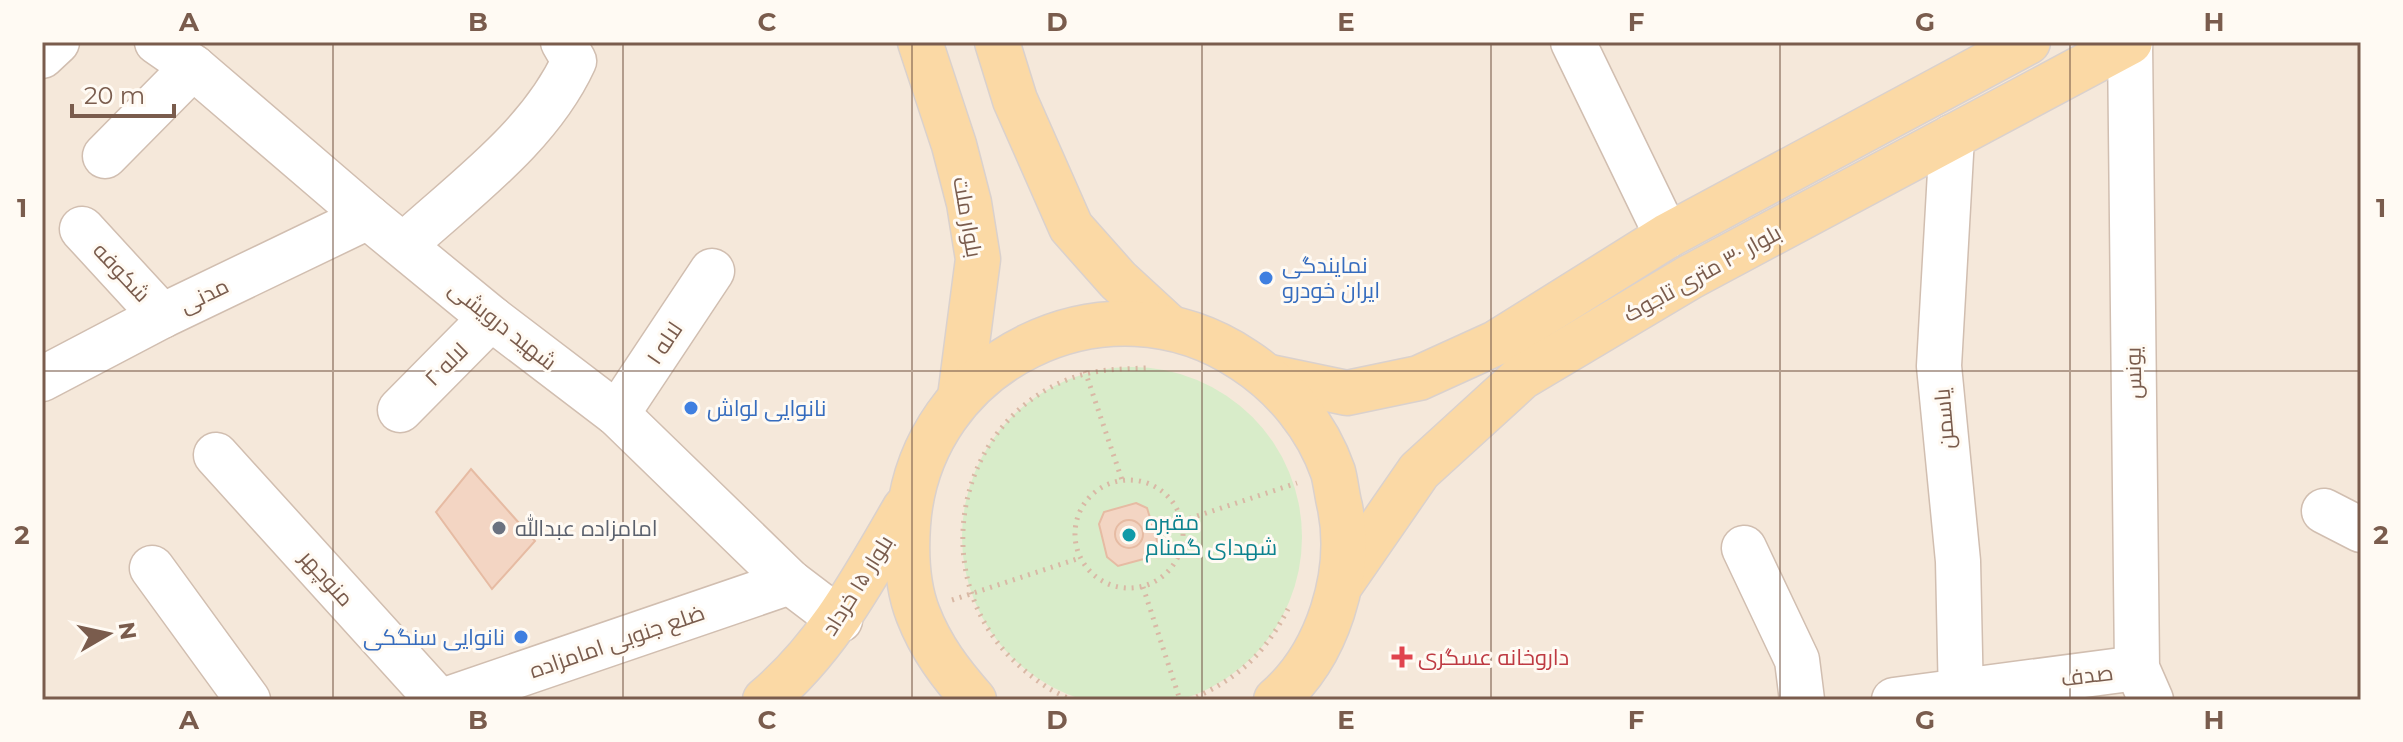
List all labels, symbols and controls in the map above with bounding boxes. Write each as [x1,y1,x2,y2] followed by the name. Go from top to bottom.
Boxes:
[178,6,200,38] text: A
[468,6,488,38] text: B
[758,6,777,38] text: C
[1046,6,1068,38] text: D
[1337,6,1355,38] text: E
[1628,6,1644,38] text: F
[1915,6,1935,38] text: G
[2203,6,2225,38] text: H
[72,68,174,118] scale bar
[84,81,145,110] text: 20 m
[947,175,988,260] street label: بلوار ملت
[17,192,27,224] text: 1
[2376,192,2386,224] text: 1
[1619,219,1786,328] street label: بلوار ۳۰ متری تاجوک
[87,237,156,308] street label: شکوفه
[1282,252,1380,304] place label: نمایندگی ایران خودرو
[1257,269,1275,287] marker: نمایندگی ایران خودرو
[175,272,233,319] street label: مدنی
[443,275,562,376] street label: شهید درویشی
[640,317,688,370] street label: لاله ۱
[419,337,474,392] street label: لاله ۲
[2120,347,2147,399] street label: یونس
[1928,387,1961,450] street label: یاسمن
[707,395,826,422] place label: نانوایی لواش
[682,399,700,417] marker: نانوایی لواش
[1145,509,1277,563] place label: مقبره شهدای گمنام
[515,514,658,542] place label: امامزاده عبدالله
[14,519,30,551] text: 2
[490,519,508,537] marker: امامزاده عبدالله
[2373,519,2389,551] text: 2
[1120,526,1138,544] marker: مقبره شهدای گمنام
[816,530,899,640] street label: بلوار ۱۵ خرداد
[292,543,359,613] street label: منوچهر
[68,594,148,674] north arrow
[526,599,709,685] street label: ضلع جنوبی امامزاده
[113,620,142,642] text: N
[363,624,505,651] place label: نانوایی سنگکی
[512,628,530,646] marker: نانوایی سنگکی
[1418,644,1569,671] place label: داروخانه عسگری
[1393,648,1411,666] marker: داروخانه عسگری
[2059,659,2115,692] street label: صدف
[178,704,200,736] text: A
[468,704,488,736] text: B
[758,704,777,736] text: C
[1046,704,1068,736] text: D
[1337,704,1355,736] text: E
[1628,704,1644,736] text: F
[1915,704,1935,736] text: G
[2203,704,2225,736] text: H

